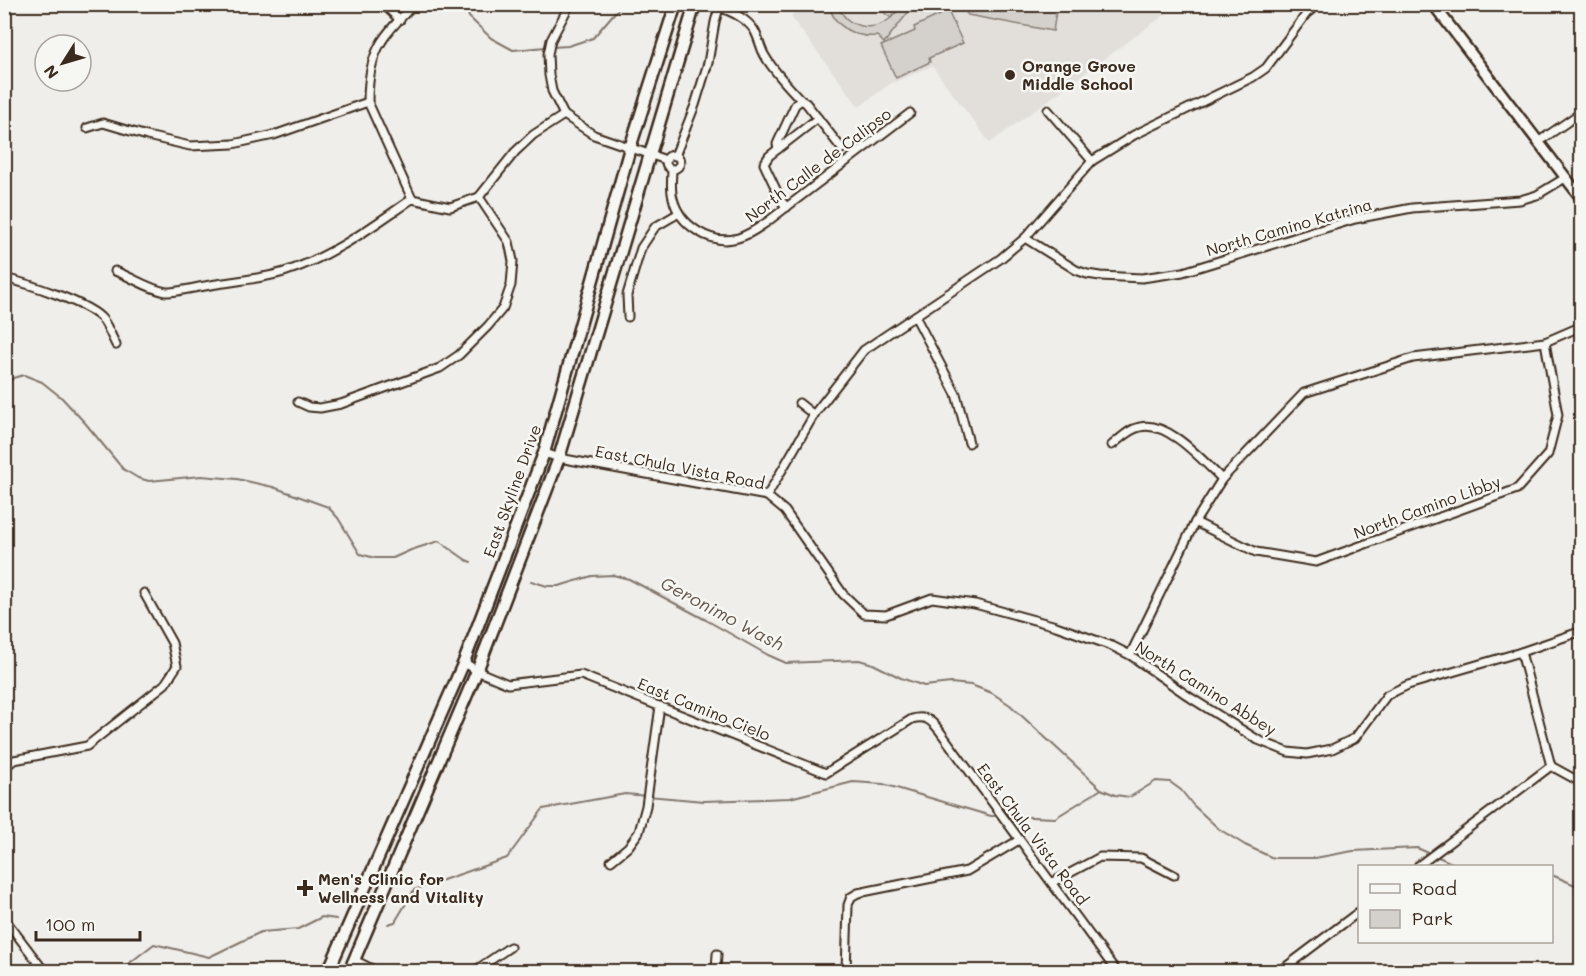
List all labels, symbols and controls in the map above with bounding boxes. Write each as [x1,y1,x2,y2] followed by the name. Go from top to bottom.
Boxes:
[33,33,93,93] north arrow
[1022,55,1136,94] place label: Orange Grove Middle School
[39,61,63,84] text: N
[1003,68,1017,82] marker: Orange Grove Middle School
[740,103,895,226] street label: North Calle de Calipso
[1204,193,1374,260] street label: North Camino Katrina
[478,421,545,560] street label: East Skyline Drive
[594,440,767,493] street label: East Chula Vista Road
[1350,470,1503,543] street label: North Camino Libby
[657,571,788,656] water label: Geronimo Wash
[1132,636,1281,740] street label: North Camino Abbey
[635,672,774,745] street label: East Camino Cielo
[973,759,1094,909] street label: East Chula Vista Road
[1358,865,1553,943] legend
[318,868,484,907] place label: Men's Clinic for Wellness and Vitality
[1412,876,1457,900] text: Road
[296,879,314,897] marker: Men's Clinic for Wellness and Vitality
[36,904,140,942] scale bar
[1412,906,1453,930] text: Park
[45,912,95,936] text: 100 m

